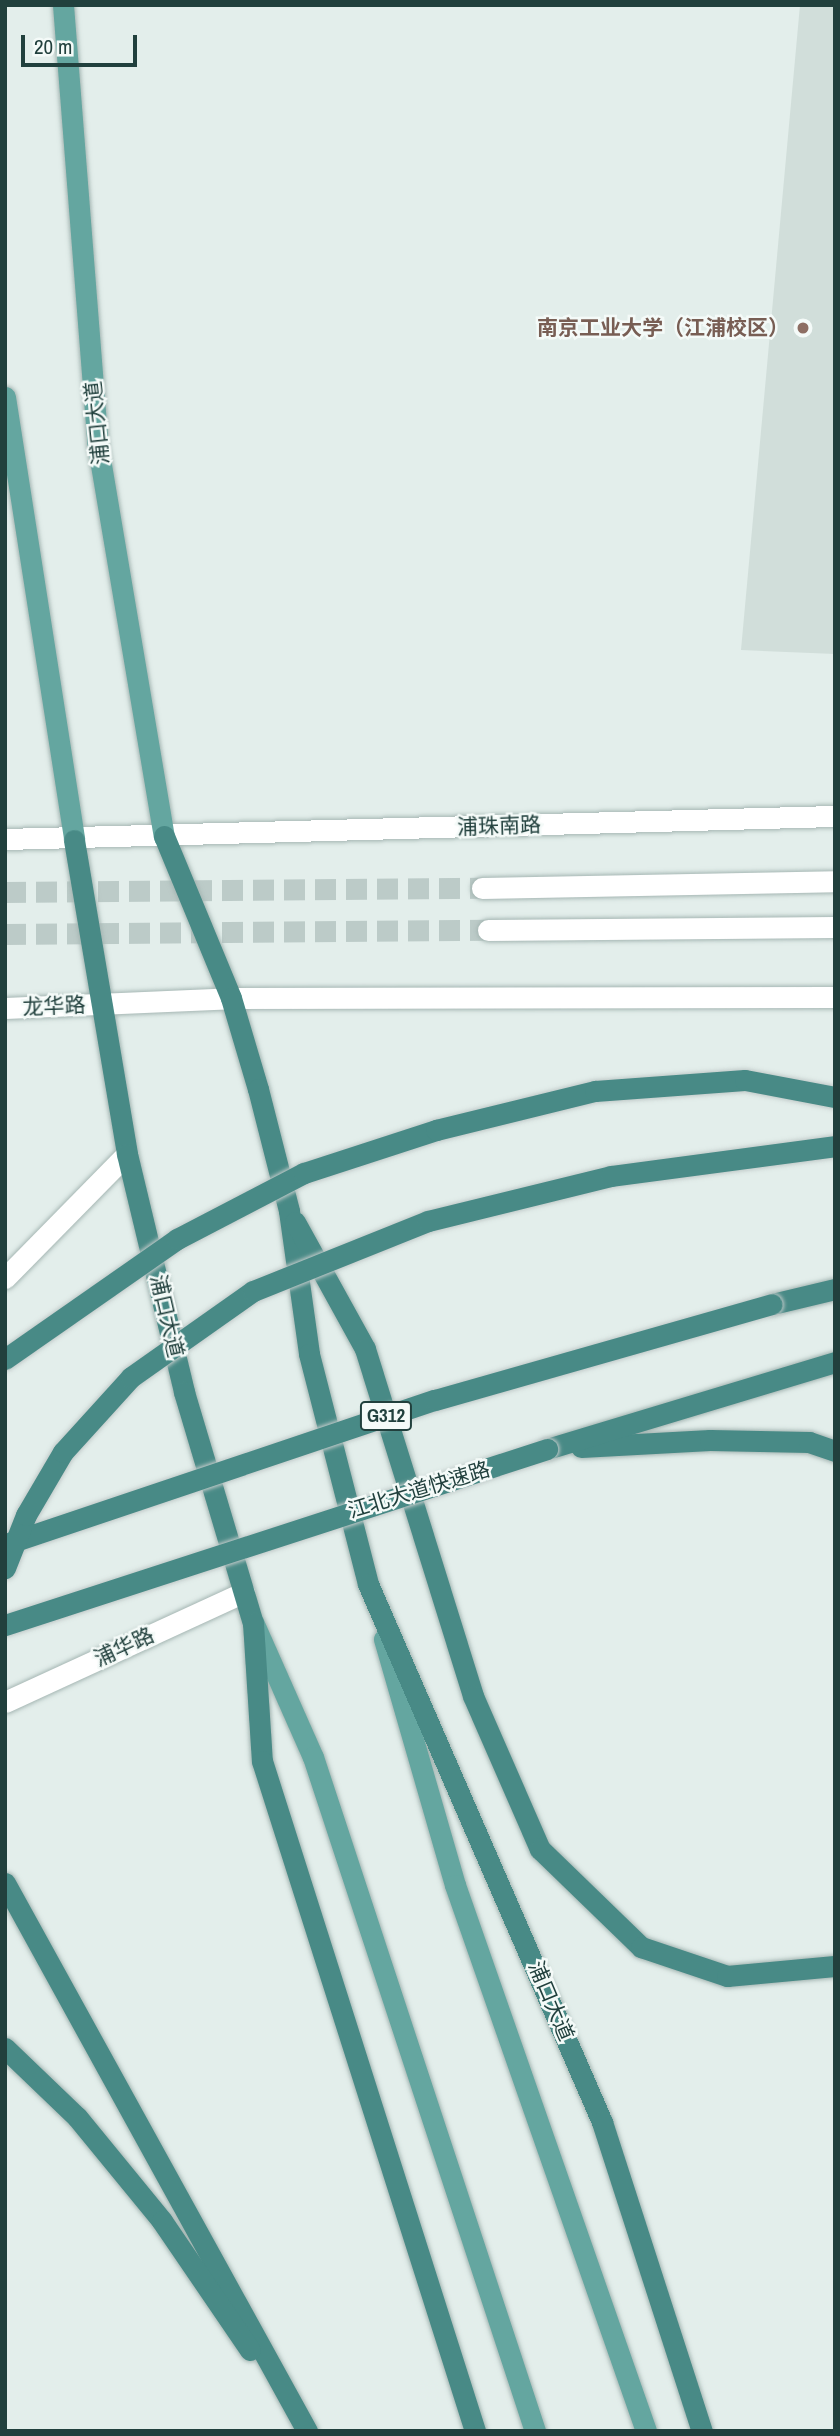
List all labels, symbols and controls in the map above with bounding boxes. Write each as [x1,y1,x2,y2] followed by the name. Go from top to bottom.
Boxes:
[24,21,140,65] scale bar
[34,32,72,61] text: 20 m
[537,315,789,341] place label: 南京工业大学（江浦校区）
[795,320,811,336] marker: 南京工业大学（江浦校区）
[80,380,114,466] street label: 浦口大道
[457,812,541,840] street label: 浦珠南路
[22,992,86,1020] street label: 龙华路
[145,1272,189,1360] street label: 浦口大道
[360,1400,412,1432] road number: G312
[345,1456,493,1524] street label: 江北大道快速路
[90,1622,158,1672] street label: 浦华路
[523,1957,579,2045] street label: 浦口大道

